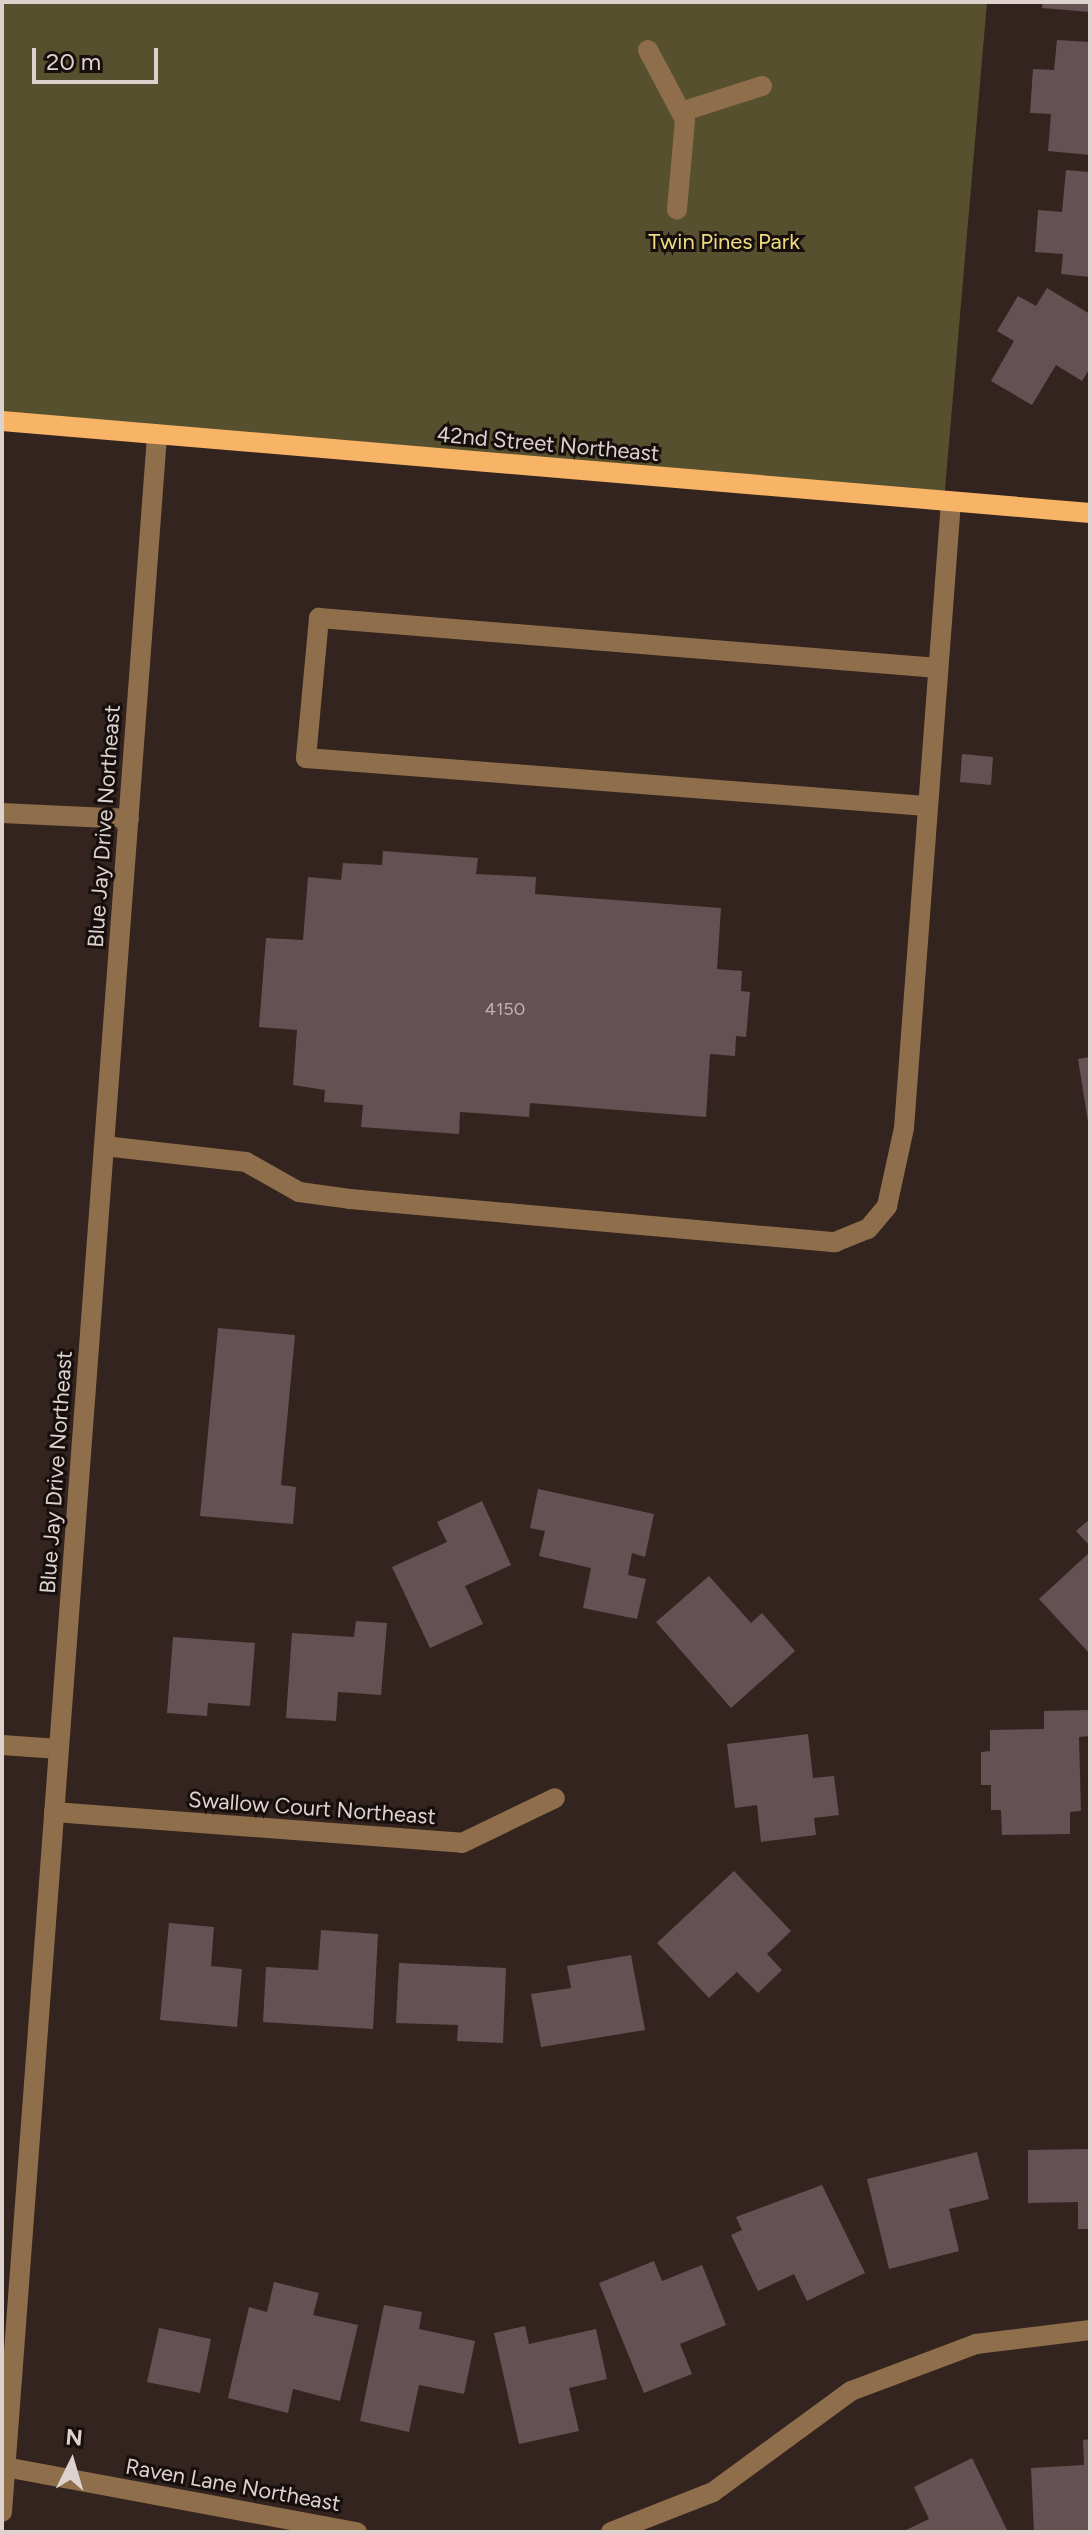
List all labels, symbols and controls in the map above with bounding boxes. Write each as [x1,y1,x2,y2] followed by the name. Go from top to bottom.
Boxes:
[36,32,162,82] scale bar
[46,47,101,76] text: 20 m
[648,229,800,255] park label: Twin Pines Park
[436,421,660,467] street label: 42nd Street Northeast
[82,704,126,948] street label: Blue Jay Drive Northeast
[485,998,525,1020] house number: 4150
[34,1350,78,1594] street label: Blue Jay Drive Northeast
[187,1786,437,1830] street label: Swallow Court Northeast
[32,2422,112,2502] north arrow
[64,2423,84,2452] text: N
[123,2453,343,2517] street label: Raven Lane Northeast

